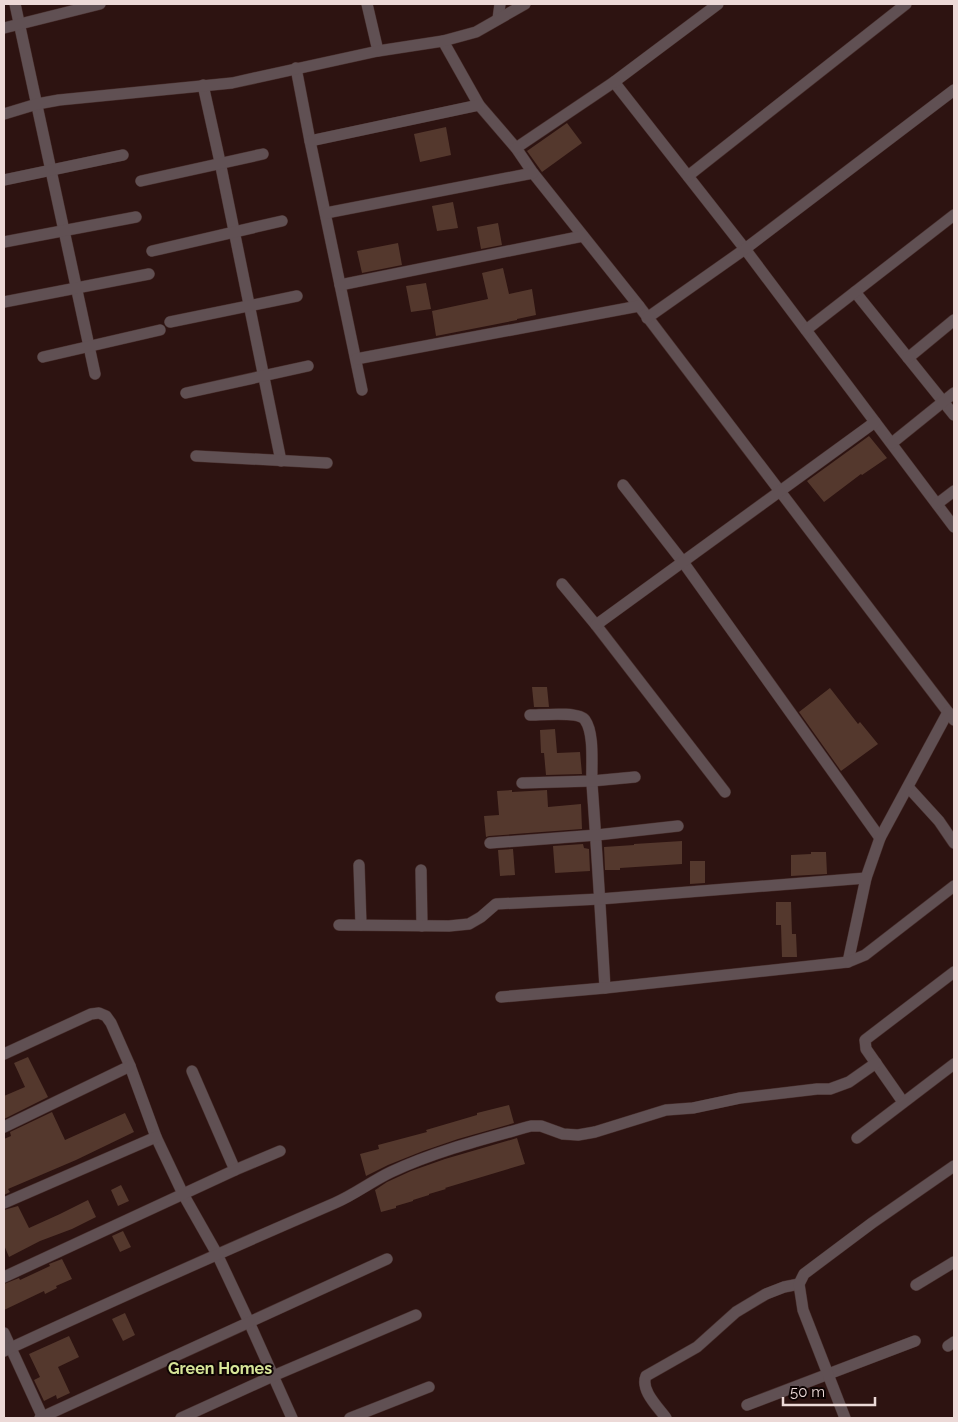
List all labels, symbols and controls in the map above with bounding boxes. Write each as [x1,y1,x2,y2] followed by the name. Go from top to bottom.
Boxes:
[168,1359,272,1378] district label: Green Homes
[783,1374,876,1406] scale bar
[790,1383,825,1401] text: 50 m

